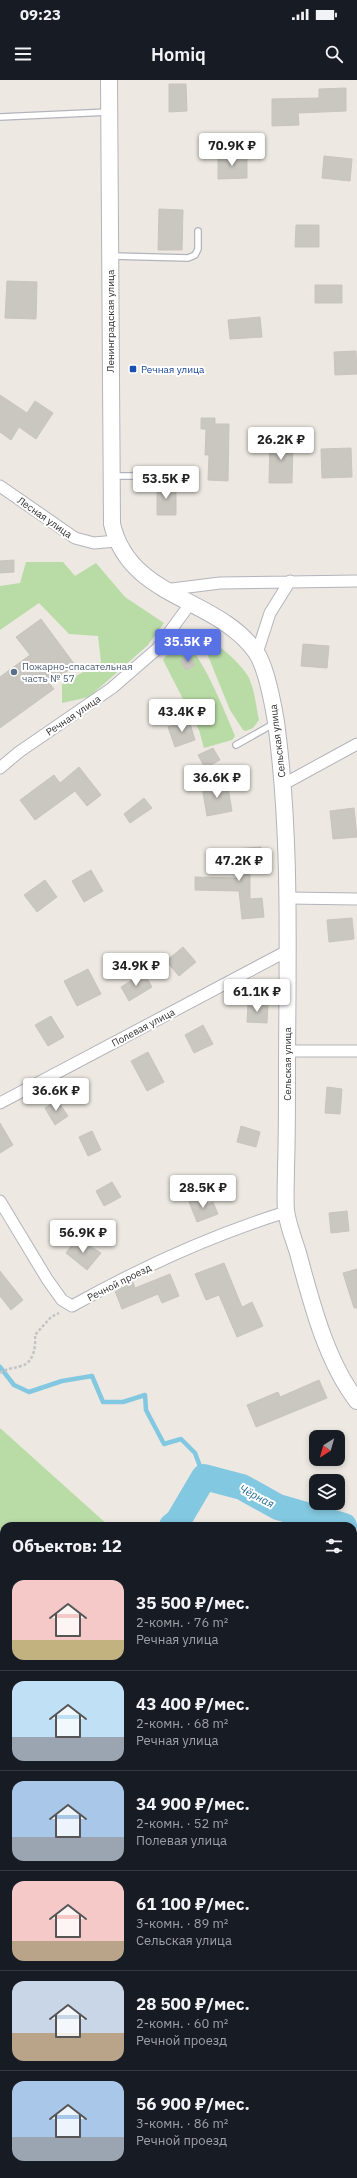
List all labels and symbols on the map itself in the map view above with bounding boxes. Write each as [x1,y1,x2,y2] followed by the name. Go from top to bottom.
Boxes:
[195,133,269,167] pin: 70.9K ₽
[104,269,117,372] street label: Ленинградская улица
[141,363,205,376] place label: Речная улица
[128,364,138,374] marker: Речная улица
[244,427,318,461] pin: 26.2K ₽
[129,466,203,500] pin: 53.5K ₽
[15,494,75,541] street label: Лесная улица
[151,629,225,663] pin: 35.5K ₽
[22,660,133,685] place label: Пожарно-спасательная часть № 57
[9,667,19,677] marker: Пожарно-спасательная часть № 57
[43,692,104,739] street label: Речная улица
[145,699,219,733] pin: 43.4K ₽
[266,703,288,778] street label: Сельская улица
[180,765,254,799] pin: 36.6K ₽
[202,848,276,882] pin: 47.2K ₽
[99,953,173,987] pin: 34.9K ₽
[220,979,294,1013] pin: 61.1K ₽
[109,1005,178,1050] street label: Полевая улица
[281,1026,294,1101] street label: Сельская улица
[19,1078,93,1112] pin: 36.6K ₽
[166,1175,240,1209] pin: 28.5K ₽
[46,1220,120,1254] pin: 56.9K ₽
[85,1261,153,1304] street label: Речной проезд
[309,1430,345,1466] north arrow
[237,1481,277,1511] water label: Чёрная

